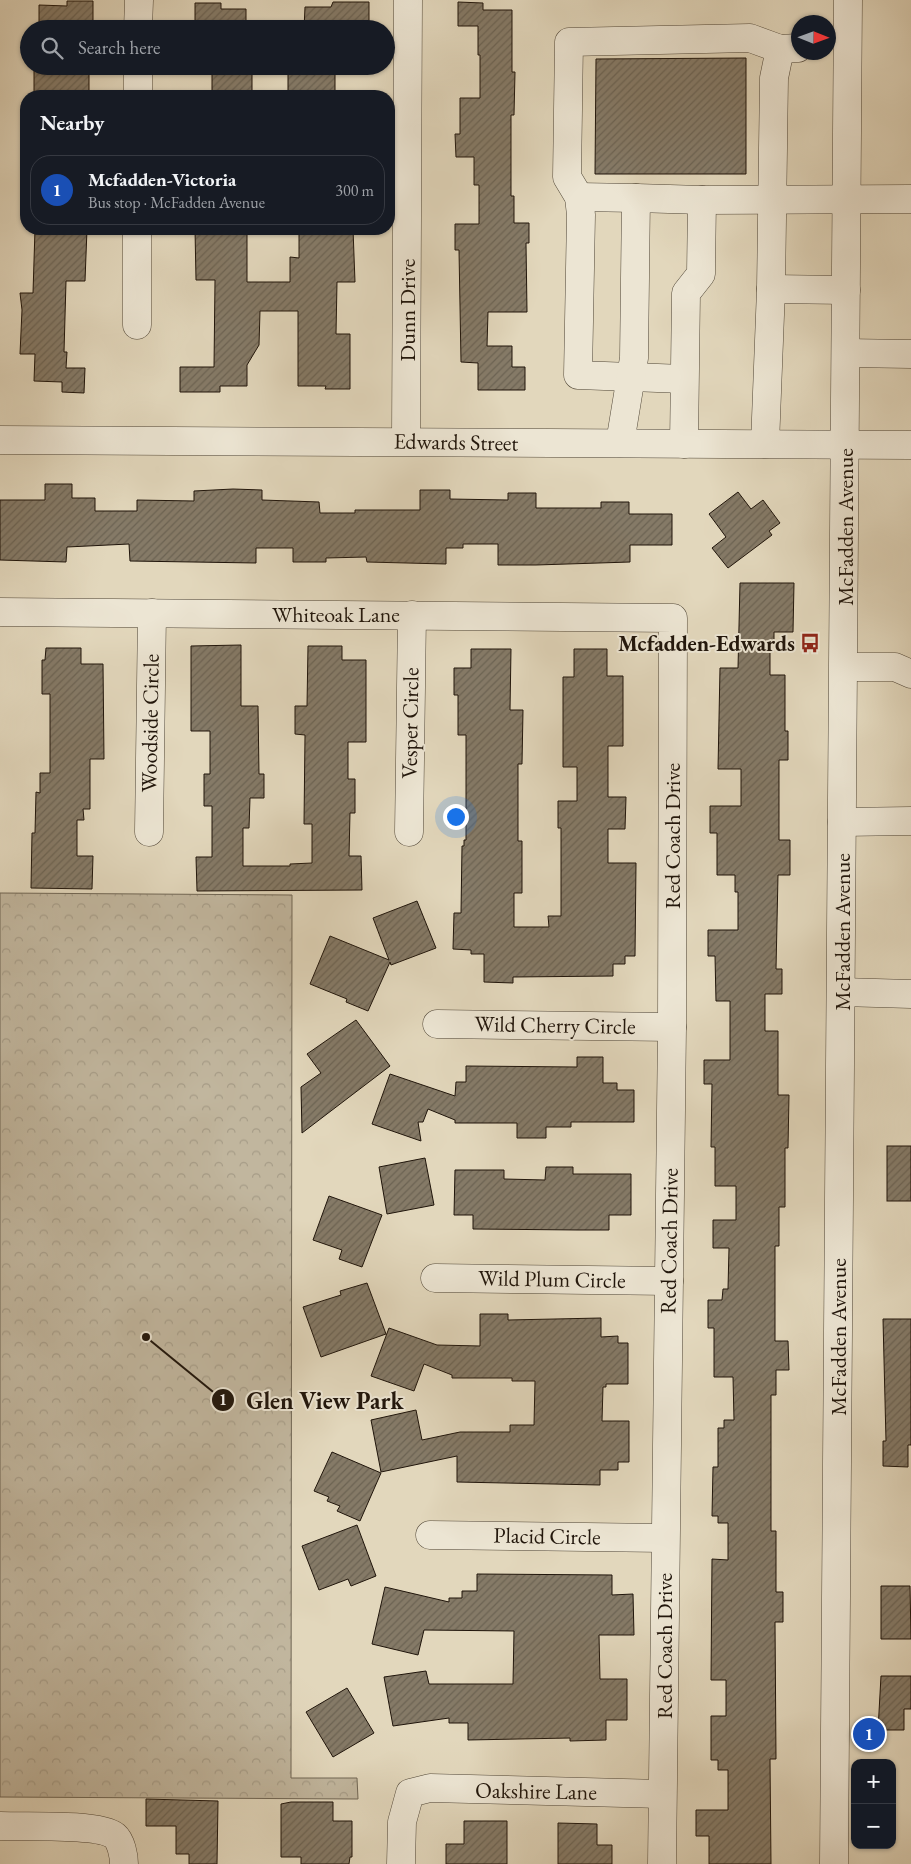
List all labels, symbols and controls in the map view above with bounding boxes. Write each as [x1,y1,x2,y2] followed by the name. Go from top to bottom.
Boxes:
[791,15,836,60] north arrow
[20,20,395,75] search box
[38,34,66,62] icon: search
[78,35,160,60] text: Search here
[40,109,104,136] text: Nearby
[88,167,236,192] text: Mcfadden-Victoria
[53,180,61,201] text: 1
[335,180,374,201] text: 300 m
[88,192,265,213] text: Bus stop · McFadden Avenue
[393,258,422,361] street label: Dunn Drive
[393,426,519,458] street label: Edwards Street
[831,448,860,606] street label: McFadden Avenue
[272,600,400,629] street label: Whiteoak Lane
[618,629,795,658] place label: Mcfadden-Edwards
[799,632,821,654] bus stop icon: Mcfadden-Edwards
[134,653,166,793] street label: Woodside Circle
[395,667,425,779] street label: Vesper Circle
[658,763,687,909] street label: Red Coach Drive
[443,804,469,830] your location
[828,853,857,1011] street label: McFadden Avenue
[474,1009,636,1041] street label: Wild Cherry Circle
[653,1167,685,1314] street label: Red Coach Drive
[824,1258,853,1416] street label: McFadden Avenue
[478,1263,626,1295] street label: Wild Plum Circle
[211,1381,413,1420] callout: Glen View Park
[246,1385,405,1416] text: Glen View Park
[219,1390,227,1409] text: 1
[493,1521,601,1551] street label: Placid Circle
[650,1573,679,1719] street label: Red Coach Drive
[853,1715,885,1753] pin: 1
[851,1759,896,1849] map controls
[851,1759,896,1804] button: +
[475,1775,598,1807] street label: Oakshire Lane
[851,1804,896,1849] button: −

